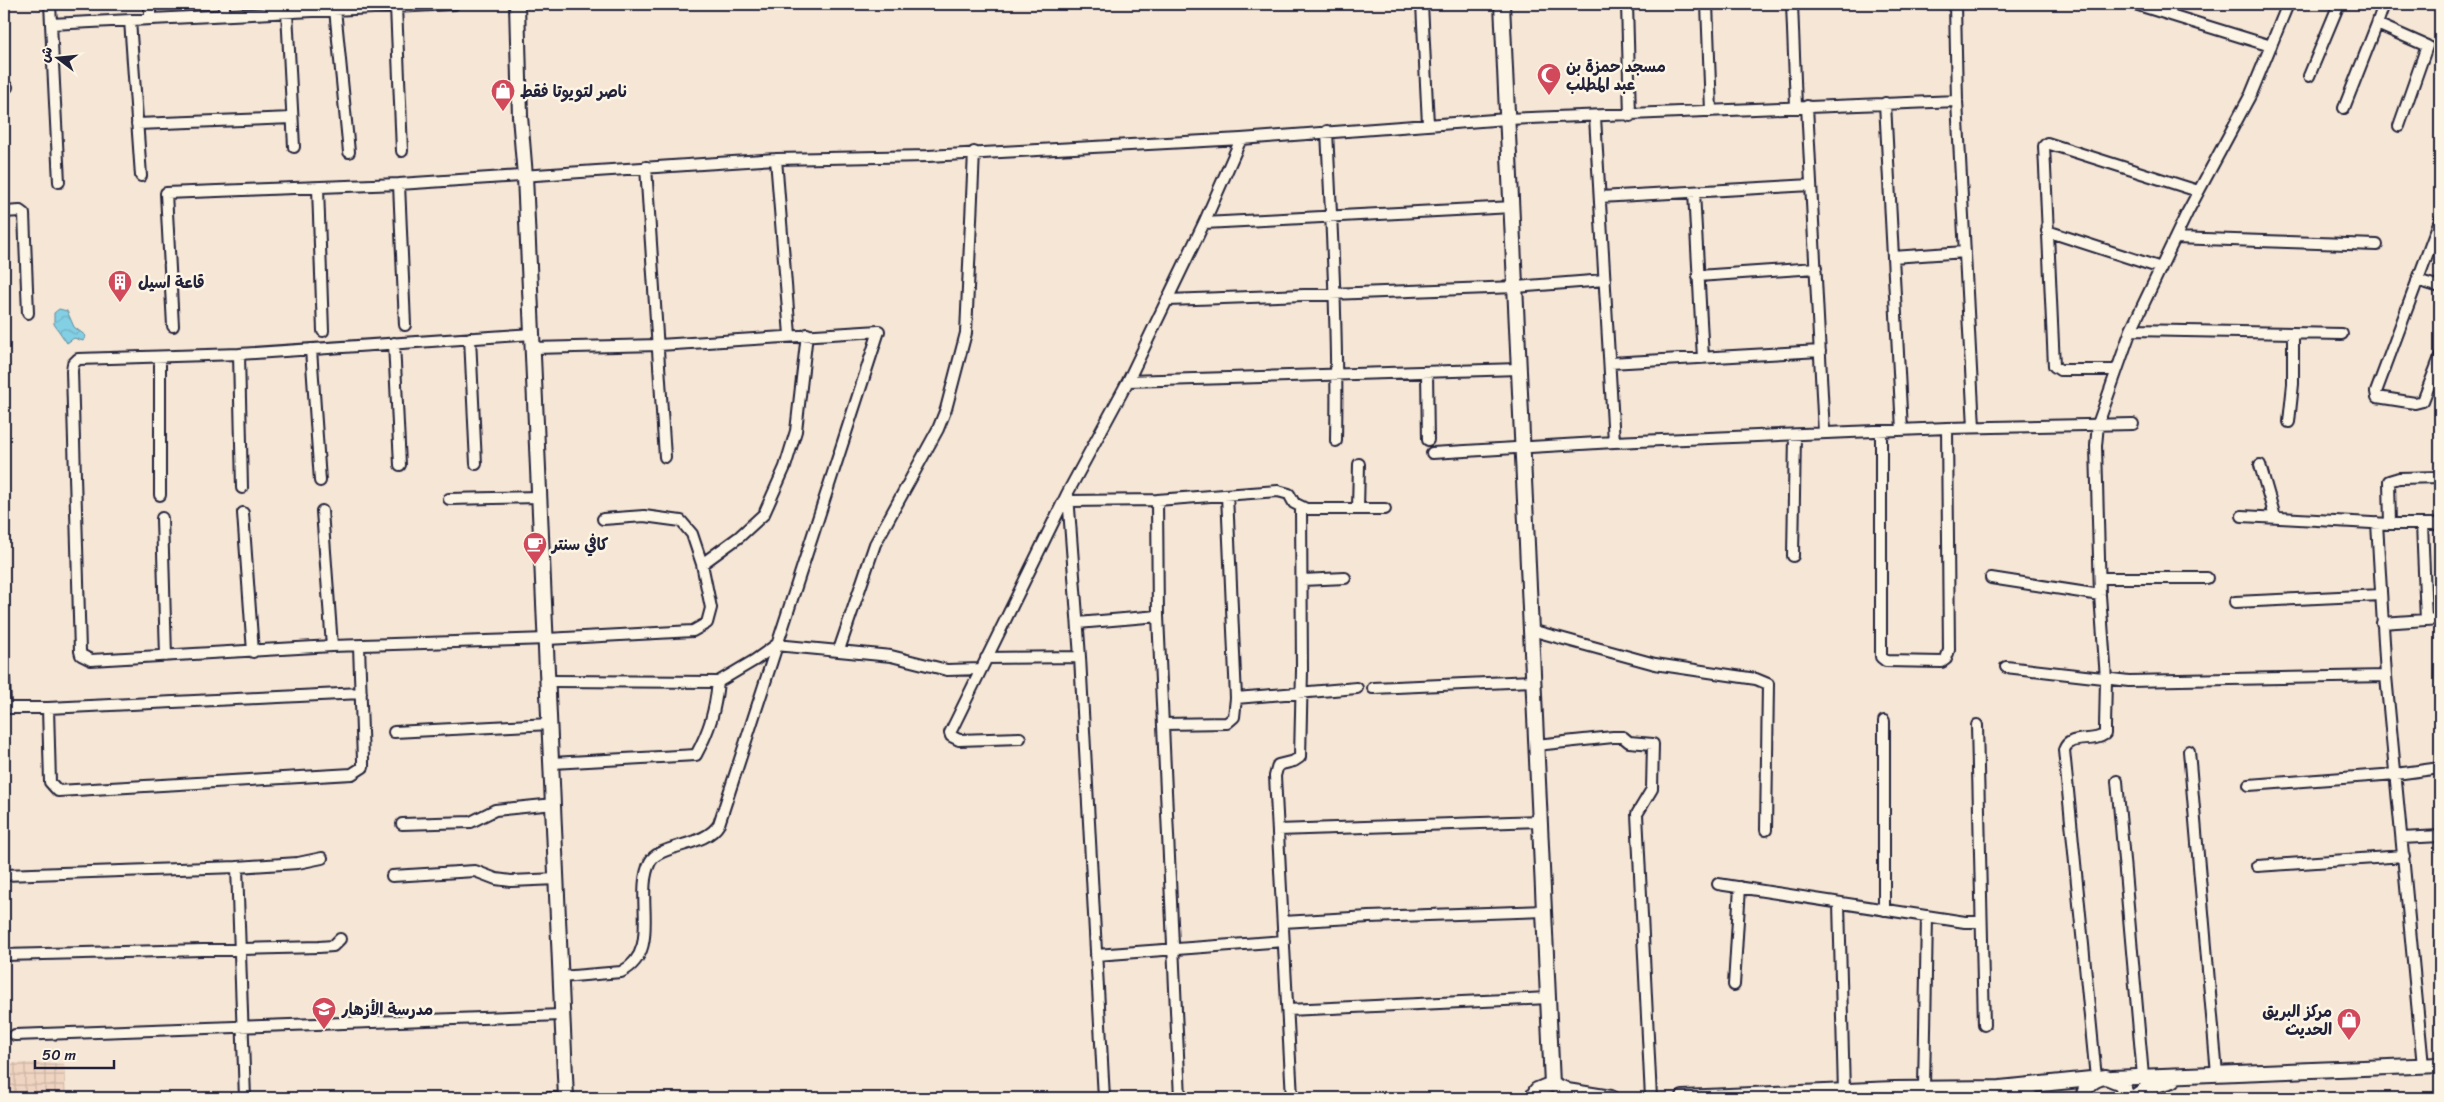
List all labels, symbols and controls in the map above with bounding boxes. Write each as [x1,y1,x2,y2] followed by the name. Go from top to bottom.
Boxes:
[32,32,82,82] north arrow
[32,44,60,65] text: ش
[1566,52,1666,99] place label: مسجد حمزة بن عبد المطلب
[1536,62,1562,96] mosque icon: مسجد حمزة بن عبد المطلب
[520,77,628,106] place label: ناصر لتويوتا فقط
[490,78,516,112] shop icon: ناصر لتويوتا فقط
[138,268,205,297] place label: قاعة اسيل
[107,269,133,303] building icon: قاعة اسيل
[550,530,608,559] place label: كافي سنتر
[522,531,548,565] cafe icon: كافي سنتر
[341,995,433,1024] place label: مدرسة الأزهار
[311,996,337,1030] school or university icon: مدرسة الأزهار
[2262,997,2332,1044] place label: مركز البريق الحديث
[2336,1007,2362,1041] shop icon: مركز البريق الحديث
[35,1037,114,1069] scale bar
[42,1042,77,1068] text: 50 m

